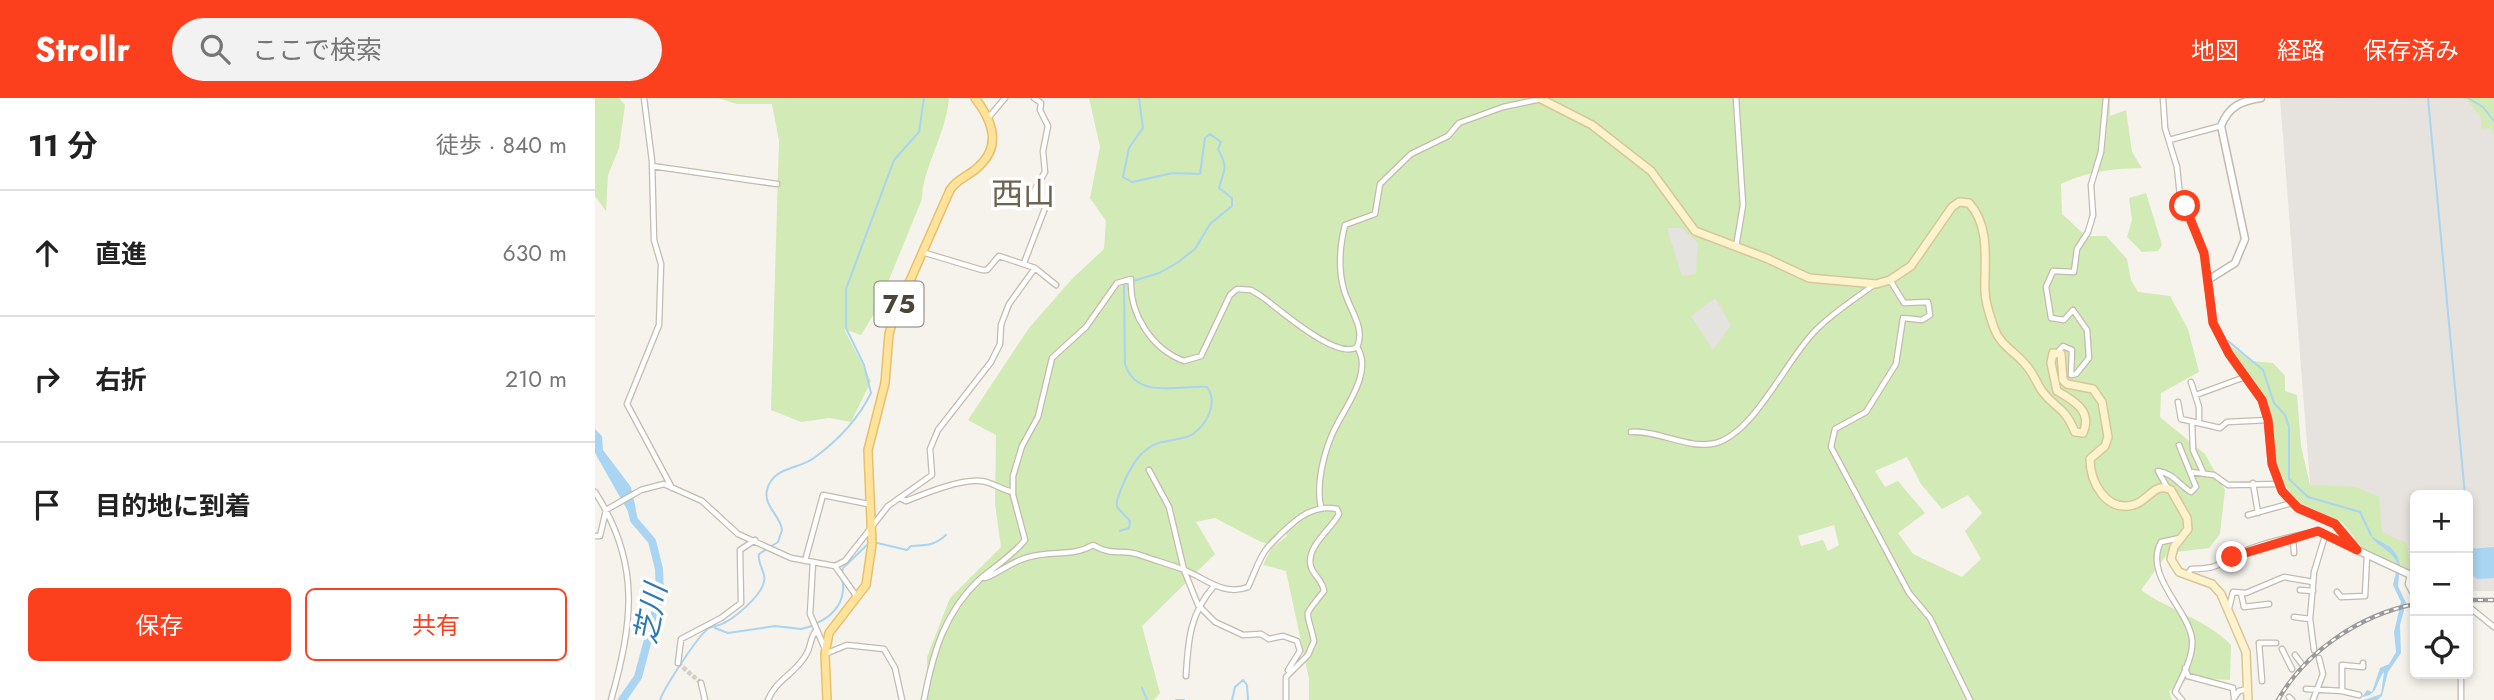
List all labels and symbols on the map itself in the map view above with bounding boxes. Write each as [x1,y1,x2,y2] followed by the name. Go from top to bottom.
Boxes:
[991,171,1055,217] district label: 西山
[2169,190,2200,221] route start
[875,281,923,326] road number: 75
[2216,541,2247,572] route end
[624,577,678,647] water label: 芝川

